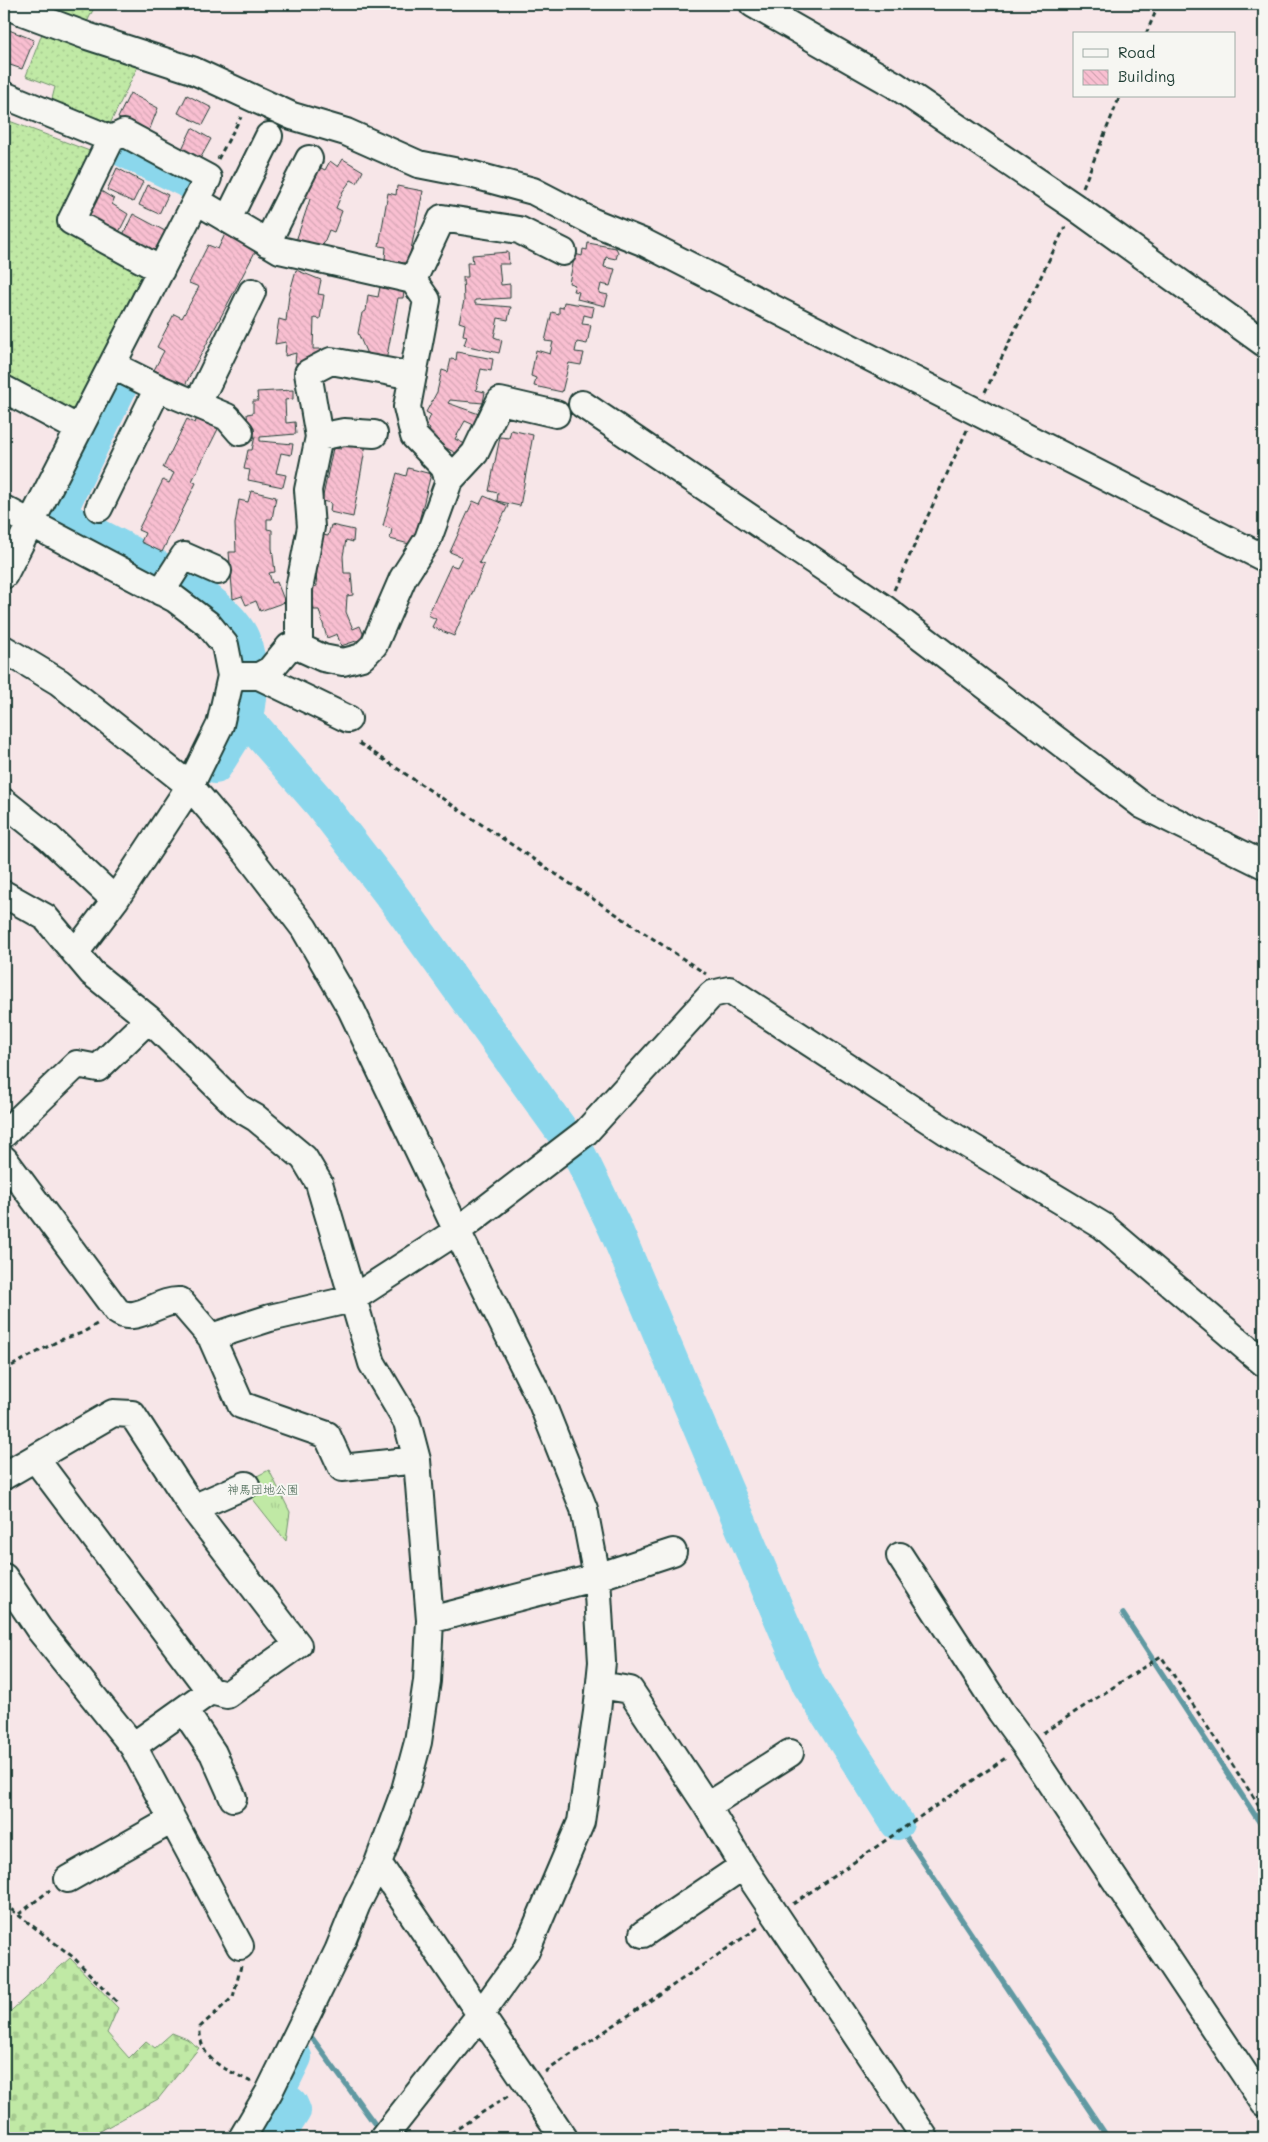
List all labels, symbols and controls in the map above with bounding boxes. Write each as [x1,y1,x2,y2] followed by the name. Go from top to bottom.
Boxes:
[1073,32,1236,98] legend
[1118,42,1155,62] text: Road
[1118,66,1175,86] text: Building
[227,1481,299,1497] park label: 神馬団地公園

